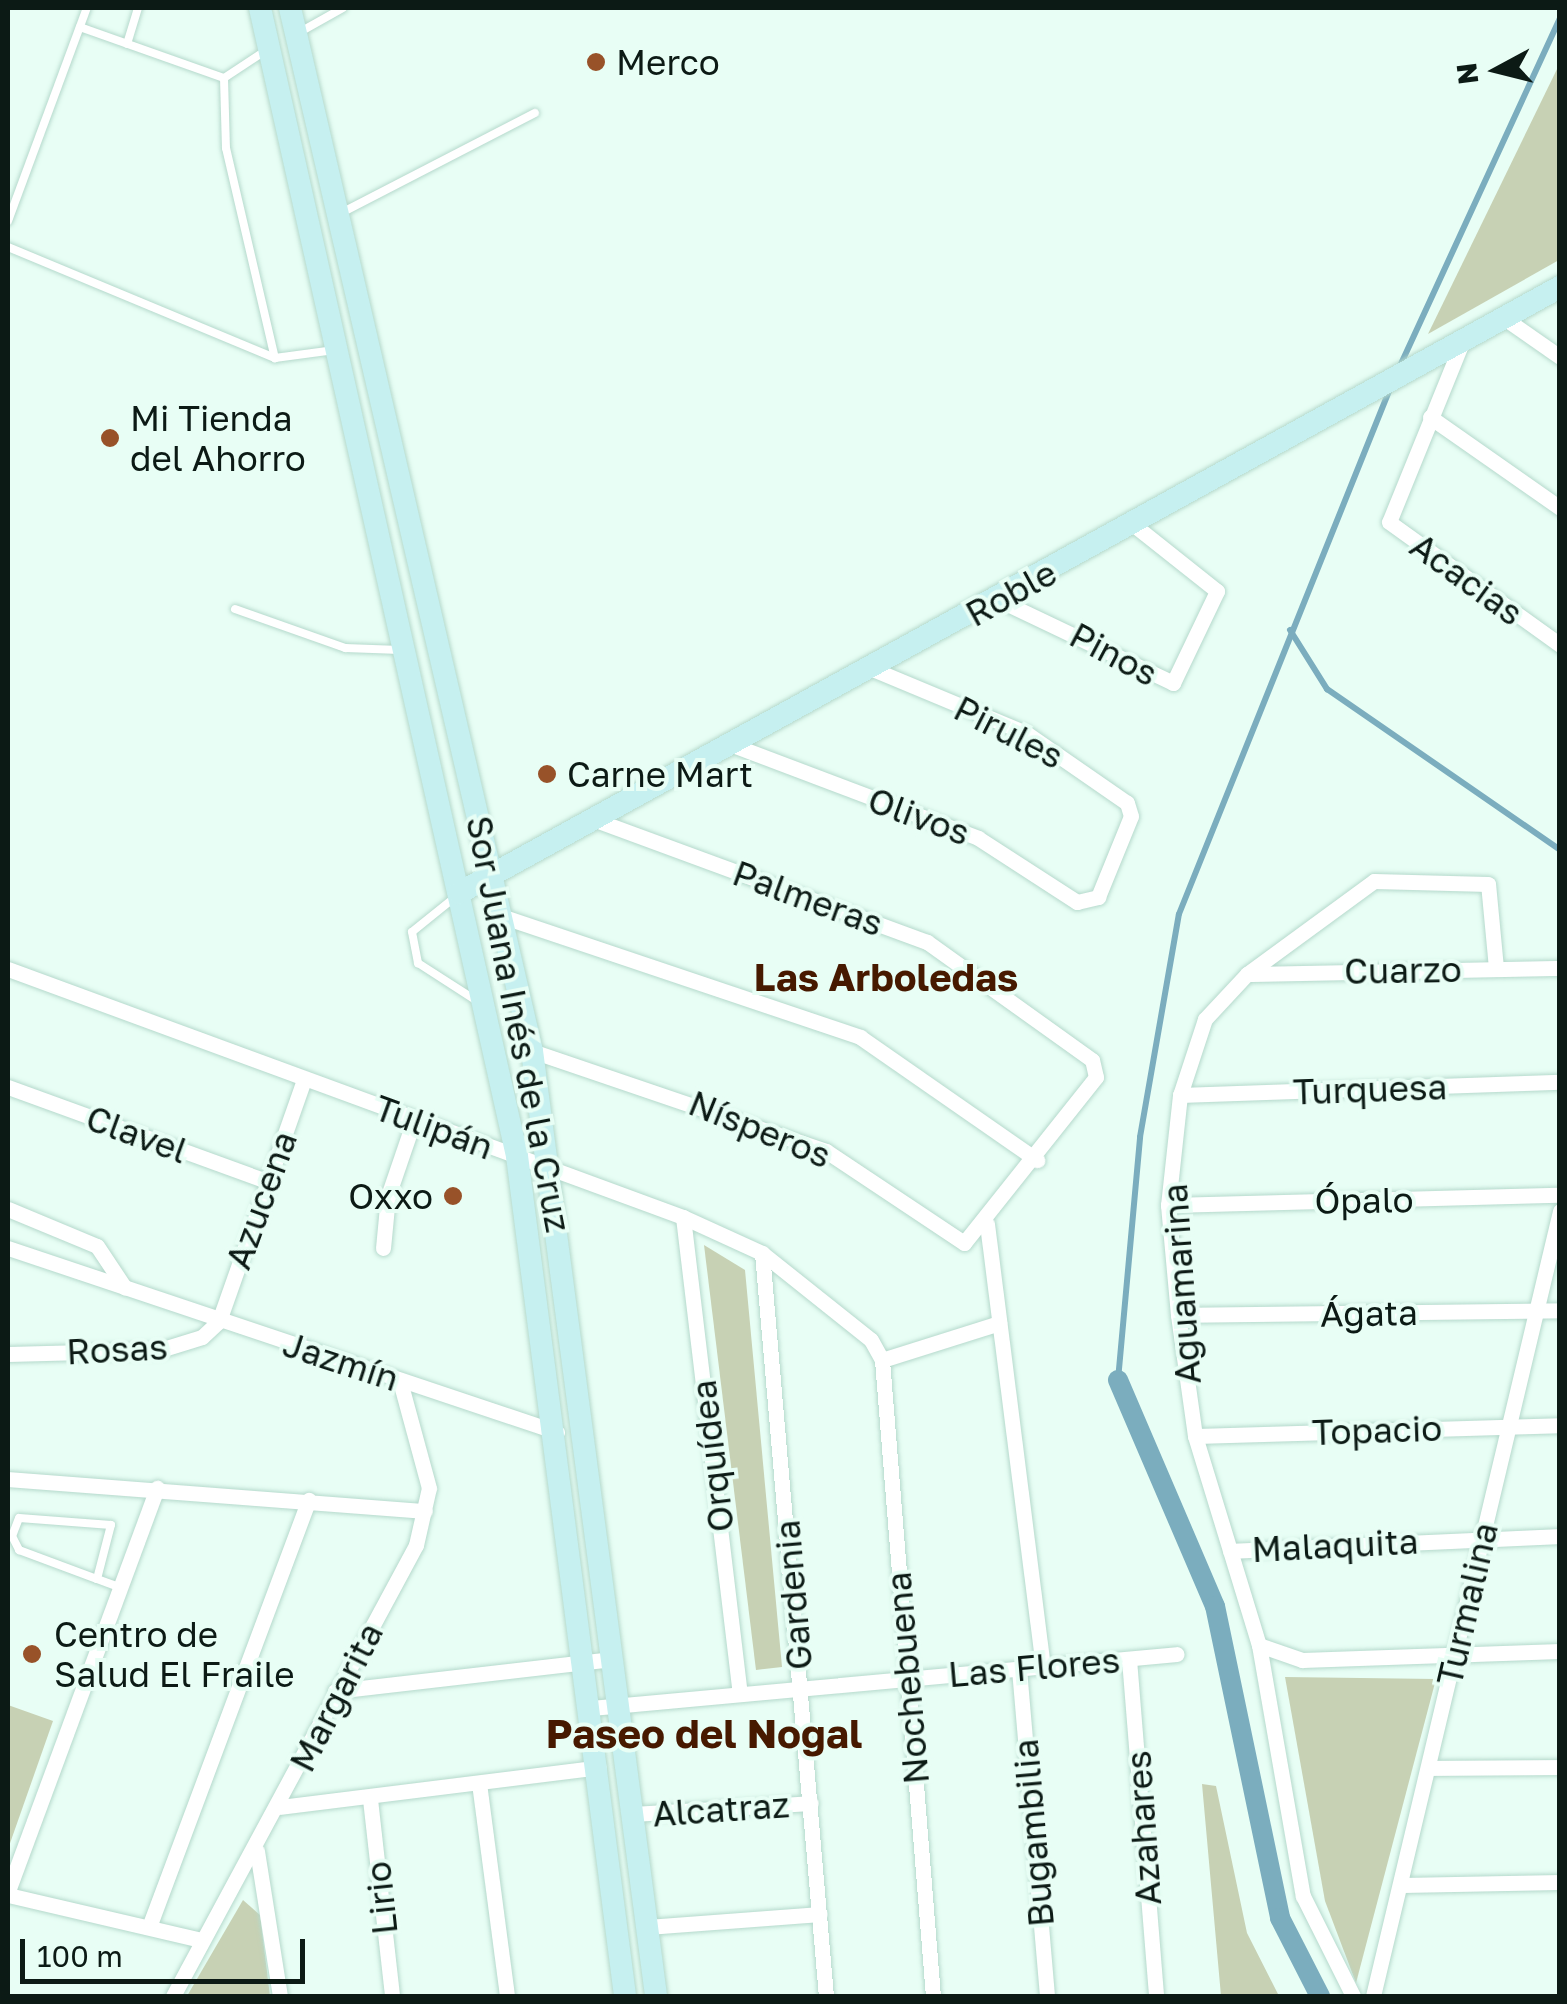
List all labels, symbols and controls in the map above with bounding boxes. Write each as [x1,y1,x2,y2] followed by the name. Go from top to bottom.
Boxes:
[1447,20,1547,120] north arrow
[616,41,720,83] place label: Merco
[585,51,607,73] marker: Merco
[1449,61,1484,86] text: N
[130,397,306,479] place label: Mi Tienda del Ahorro
[99,427,121,449] marker: Mi Tienda del Ahorro
[1403,524,1531,634] street label: Acacias
[958,551,1064,635] street label: Roble
[1063,614,1165,694] street label: Pinos
[947,687,1071,777] street label: Pirules
[567,753,753,795] place label: Carne Mart
[536,763,558,785] marker: Carne Mart
[863,778,975,854] street label: Olivos
[458,812,580,1236] street label: Sor Juana Inés de la Cruz
[727,852,889,944] street label: Palmeras
[1344,948,1462,992] street label: Cuarzo
[754,954,1018,1000] district label: Las Arboledas
[1292,1065,1448,1113] street label: Turquesa
[683,1082,837,1176] street label: Nísperos
[369,1086,499,1168] street label: Tulipán
[81,1096,193,1172] street label: Clavel
[217,1125,305,1275] street label: Azucena
[348,1175,433,1217] place label: Oxxo
[1314,1178,1414,1222] street label: Ópalo
[1153,1182,1209,1386] street label: Aguamarina
[442,1185,464,1207] marker: Oxxo
[1320,1291,1418,1335] street label: Ágata
[278,1323,404,1399] street label: Jazmín
[65,1325,169,1373] street label: Rosas
[682,1378,742,1534] street label: Orquídea
[1311,1407,1443,1453] street label: Topacio
[766,1518,820,1672] street label: Gardenia
[1428,1518,1506,1690] street label: Turmalina
[1251,1520,1419,1570] street label: Malaquita
[877,1570,937,1786] street label: Nochebuena
[54,1613,295,1695] place label: Centro de Salud El Fraile
[281,1616,391,1778] street label: Margarita
[946,1639,1122,1695] street label: Las Flores
[19,1641,45,1667] marker: Centro de Salud El Fraile
[546,1709,862,1757] district label: Paseo del Nogal
[1004,1737,1062,1929] street label: Bugambilia
[1117,1749,1169,1907] street label: Azahares
[651,1783,791,1835] street label: Alcatraz
[356,1859,406,1937] street label: Lirio
[25,1919,310,1981] scale bar
[37,1938,123,1974] text: 100 m

